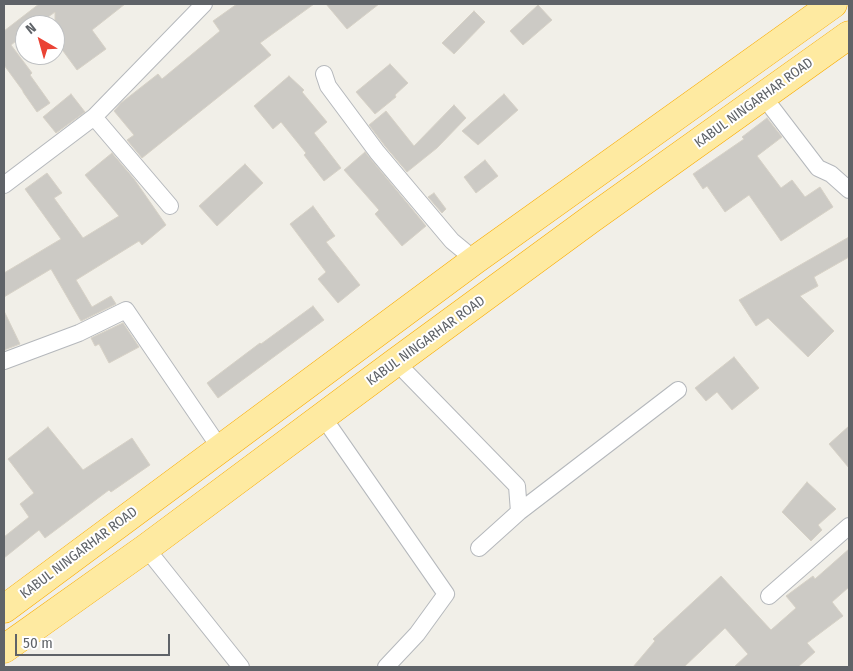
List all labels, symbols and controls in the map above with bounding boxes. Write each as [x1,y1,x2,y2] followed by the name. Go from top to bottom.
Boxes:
[15,15,65,65] north arrow
[23,19,40,38] text: N
[692,54,816,152] street label: KABUL NINGARHAR ROAD
[364,292,488,390] street label: KABUL NINGARHAR ROAD
[17,503,141,603] street label: KABUL NINGARHAR ROAD
[18,624,172,656] scale bar
[23,634,53,652] text: 50 m

